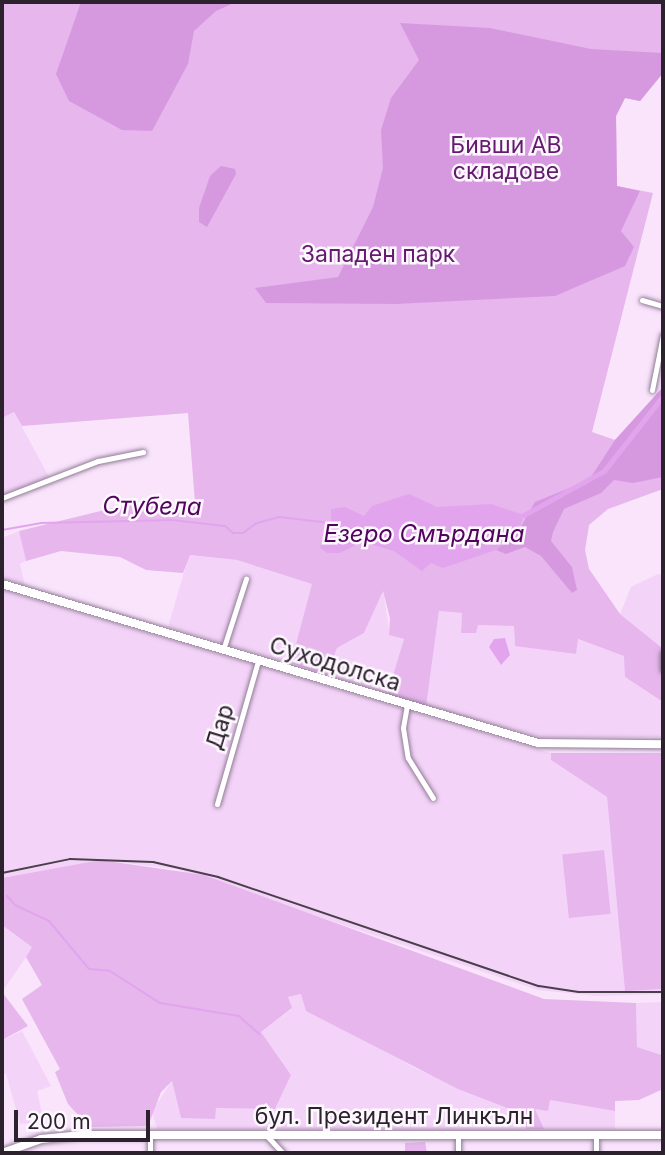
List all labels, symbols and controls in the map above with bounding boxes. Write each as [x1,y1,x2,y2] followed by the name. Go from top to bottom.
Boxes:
[450,131,562,185] park label: Бивши АВ складове
[301,240,455,268] park label: Западен парк
[102,491,202,521] water label: Стубела
[324,520,524,548] water label: Езеро Смърдана
[266,631,404,697] street label: Суходолска
[200,701,240,753] street label: Дар
[18,1096,154,1140] scale bar
[255,1102,533,1130] street label: бул. Президент Линкълн
[27,1109,91,1134] text: 200 m

